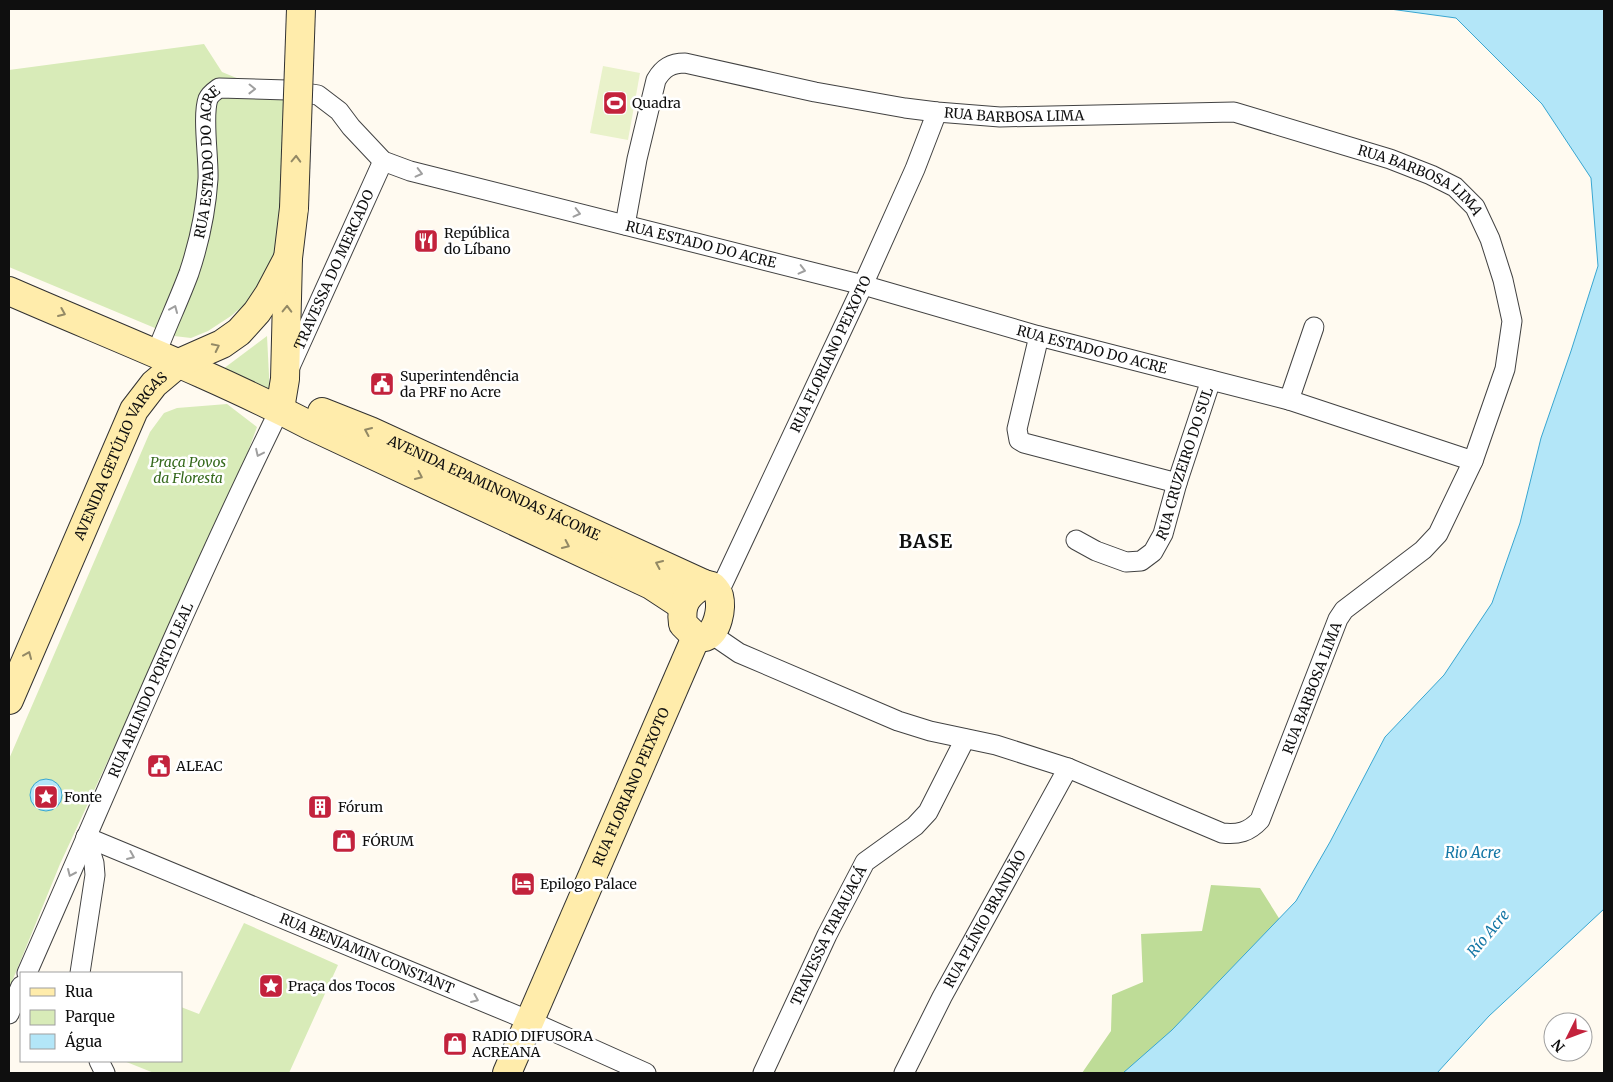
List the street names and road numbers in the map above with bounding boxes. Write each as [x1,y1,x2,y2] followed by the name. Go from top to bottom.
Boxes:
[190,81,224,240] street label: RUA ESTADO DO ACRE
[943,104,1085,126] street label: RUA BARBOSA LIMA
[1356,141,1487,218] street label: RUA BARBOSA LIMA
[290,187,378,353] street label: TRAVESSA DO MERCADO
[624,217,778,272] street label: RUA ESTADO DO ACRE
[786,273,875,435] street label: RUA FLORIANO PEIXOTO
[1015,321,1169,378] street label: RUA ESTADO DO ACRE
[70,368,171,544] street label: AVENIDA GETÚLIO VARGAS
[1152,385,1217,544] street label: RUA CRUZEIRO DO SUL
[384,431,603,544] street label: AVENIDA EPAMINONDAS JÁCOME
[104,599,197,780] street label: RUA ARLINDO PORTO LEAL
[1278,619,1346,757] street label: RUA BARBOSA LIMA
[589,705,673,869] street label: RUA FLORIANO PEIXOTO
[940,847,1030,991] street label: RUA PLÍNIO BRANDÃO
[786,863,870,1009] street label: TRAVESSA TARAUACÁ
[277,909,457,998] street label: RUA BENJAMIN CONSTANT

